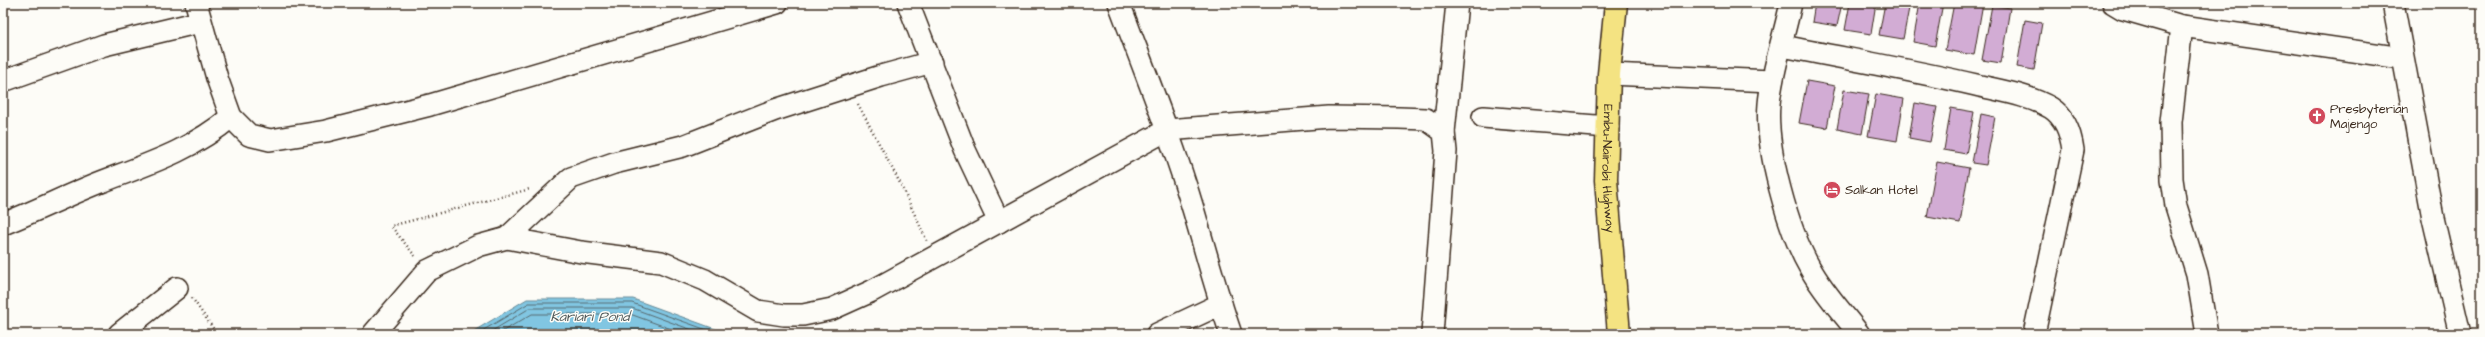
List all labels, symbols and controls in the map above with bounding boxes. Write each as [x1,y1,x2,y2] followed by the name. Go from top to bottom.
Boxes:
[2330,100,2409,134] place label: Presbyterian Majengo
[1597,104,1619,234] street label: Embu-Nairobi Highway
[2307,106,2327,126] church icon: Presbyterian Majengo
[1822,180,1842,200] hotel icon: Salkan Hotel
[1845,181,1918,199] place label: Salkan Hotel
[551,307,632,327] water label: Kariari Pond

